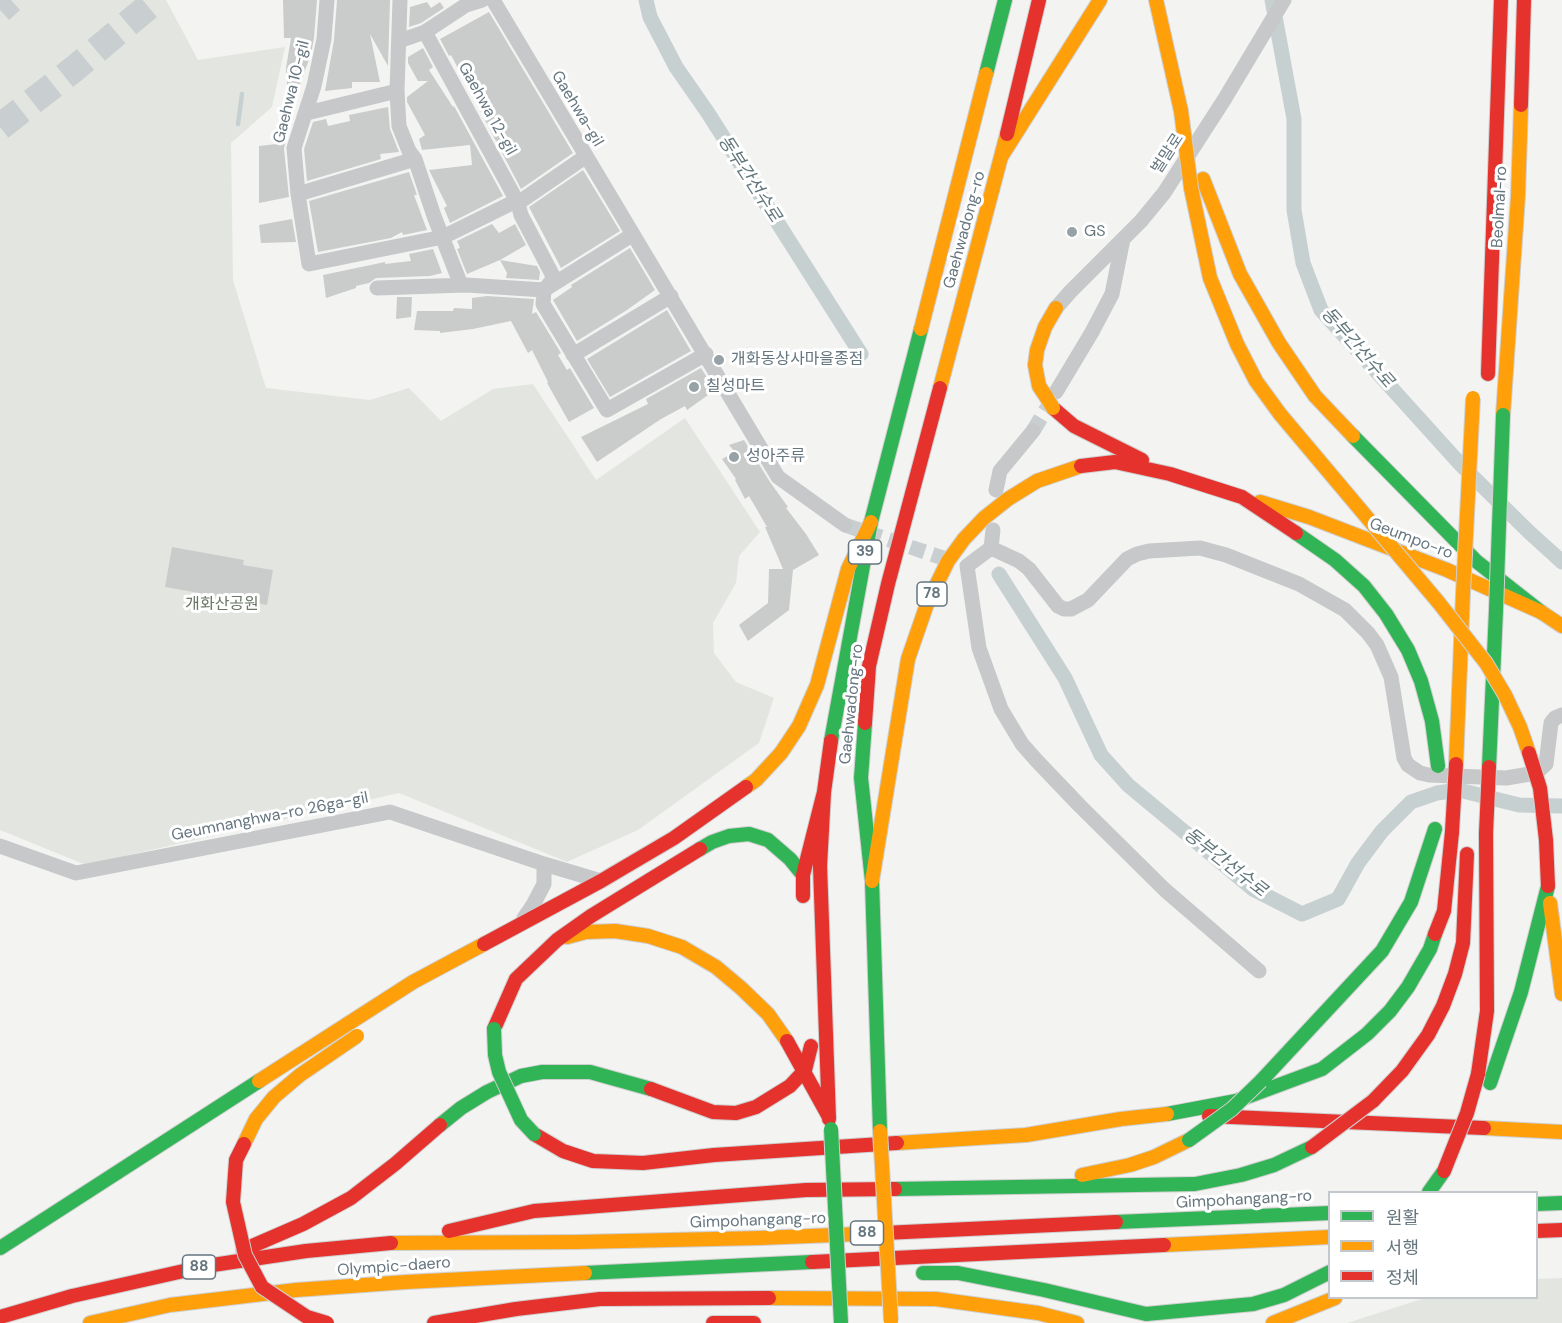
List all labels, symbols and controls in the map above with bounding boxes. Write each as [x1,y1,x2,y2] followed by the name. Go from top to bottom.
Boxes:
[270,39,314,145] street label: Gaehwa 10-gil
[454,59,520,159] street label: Gaehwa 12-gil
[547,68,607,150] street label: Gaehwa-gil
[1148,130,1188,178] street label: 벌말로
[713,131,785,227] water label: 동부간선수로
[1488,166,1512,248] street label: Beolmal-ro
[940,169,990,291] street label: Gaehwadong-ro
[1084,222,1105,242] place label: GS
[1065,225,1079,239] marker: GS
[1316,303,1398,393] water label: 동부간선수로
[731,350,863,370] place label: 개화동상사마을종점
[712,353,726,367] marker: 개화동상사마을종점
[706,377,765,397] place label: 칠성마트
[687,380,701,394] marker: 칠성마트
[746,447,805,467] place label: 성아주류
[727,450,741,464] marker: 성아주류
[1367,514,1455,564] street label: Geumpo-ro
[848,540,882,564] road number: 39
[917,582,947,606] road number: 78
[185,595,259,615] park label: 개화산공원
[836,643,868,765] street label: Gaehwadong-ro
[170,788,370,846] street label: Geumnanghwa-ro 26ga-gil
[1179,824,1271,902] water label: 동부간선수로
[1175,1187,1313,1213] street label: Gimpohangang-ro
[1328,1191,1538,1299] legend
[1386,1206,1419,1230] text: 원활
[690,1209,826,1233] street label: Gimpohangang-ro
[850,1221,884,1245] road number: 88
[1386,1236,1419,1260] text: 서행
[337,1253,451,1281] street label: Olympic-daero
[182,1255,216,1279] road number: 88
[1386,1266,1419,1290] text: 정체

